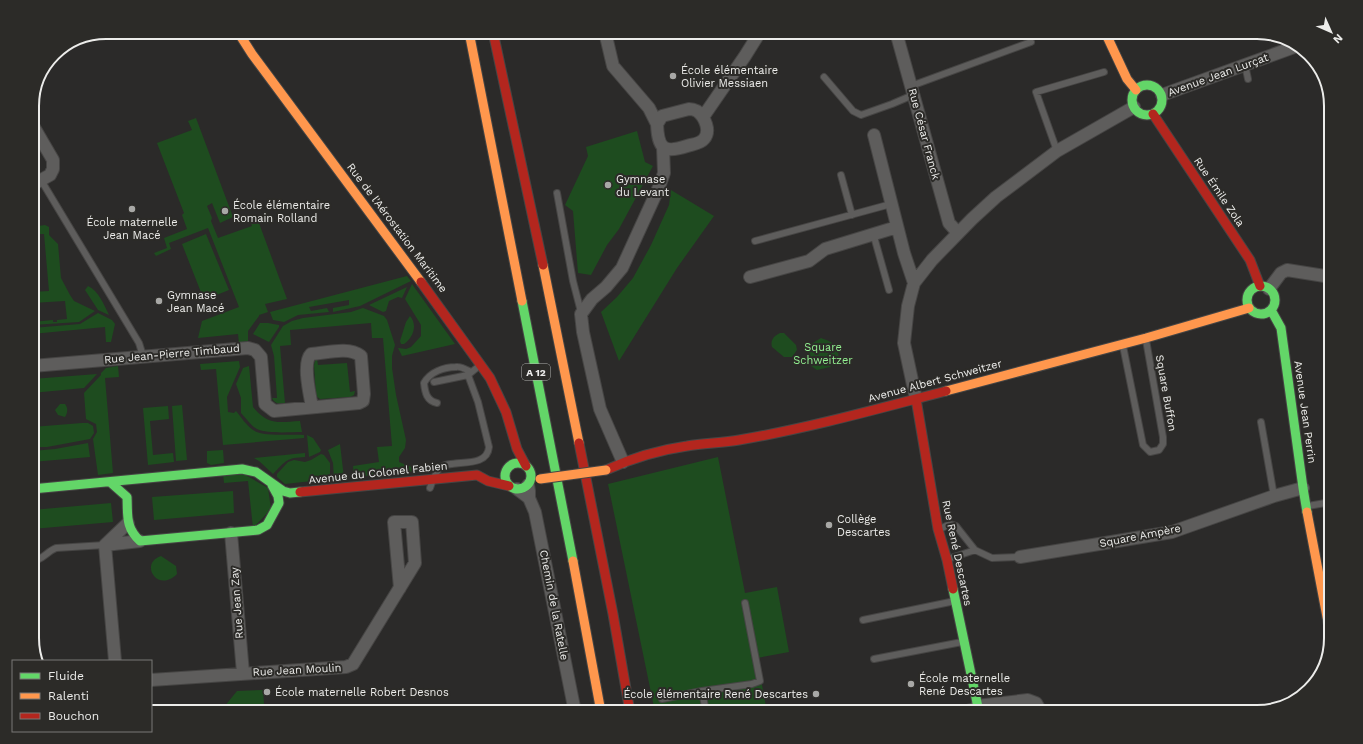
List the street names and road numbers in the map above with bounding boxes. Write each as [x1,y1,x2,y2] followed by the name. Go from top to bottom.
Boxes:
[1166,51,1270,99] street label: Avenue Jean Lurçat
[906,87,942,181] street label: Rue César Franck
[1191,154,1248,229] street label: Rue Émile Zola
[344,161,450,295] street label: Rue de l'Aérostation Maritime
[104,342,240,366] street label: Rue Jean-Pierre Timbaud
[1153,354,1179,432] street label: Square Buffon
[867,357,1004,405] street label: Avenue Albert Schweitzer
[1291,360,1319,464] street label: Avenue Jean Perrin
[522,364,550,380] road number: A 12
[308,459,448,487] street label: Avenue du Colonel Fabien
[939,499,975,607] street label: Rue René Descartes
[1098,522,1182,550] street label: Square Ampère
[537,549,571,661] street label: Chemin de la Ratelle
[228,567,246,639] street label: Rue Jean Zay
[252,661,342,679] street label: Rue Jean Moulin

